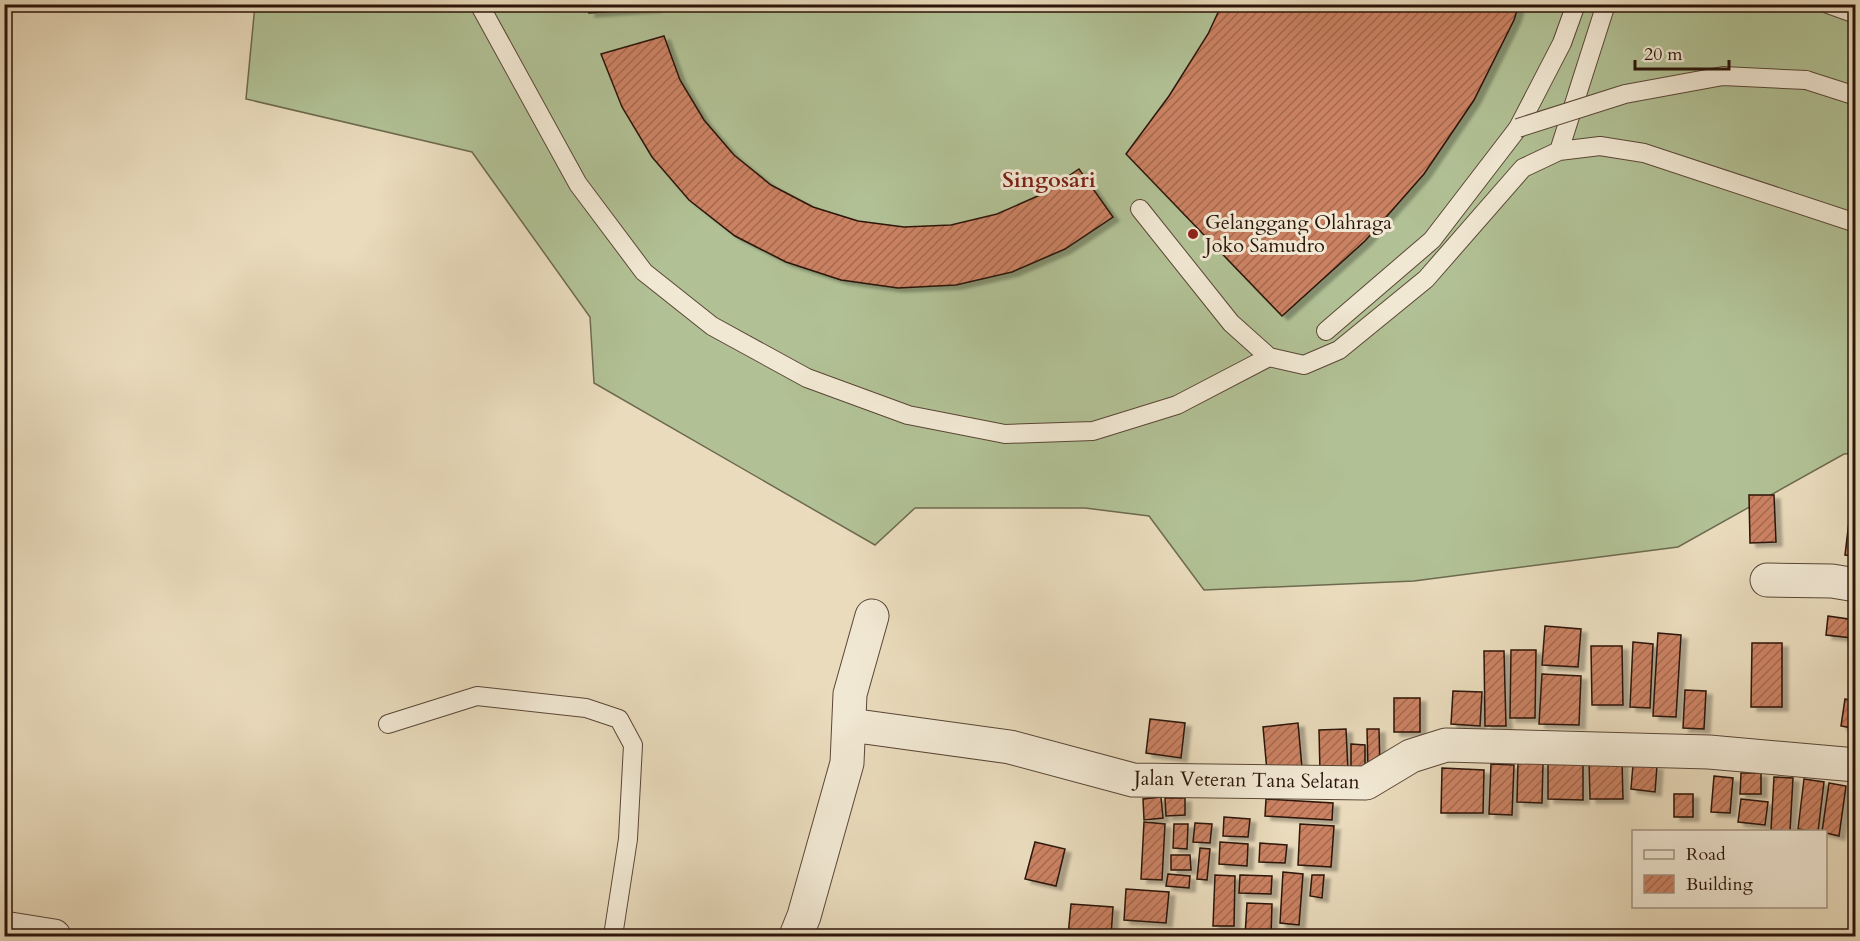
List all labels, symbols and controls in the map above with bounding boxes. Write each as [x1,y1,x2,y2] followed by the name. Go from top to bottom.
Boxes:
[1635,33,1730,71] scale bar
[1644,42,1683,67] text: 20 m
[1002,165,1096,195] district label: Singosari
[1202,209,1392,259] place label: Gelanggang Olahraga Joko Samudro
[1186,227,1200,241] marker: Gelanggang Olahraga Joko Samudro
[1131,764,1361,795] street label: Jalan Veteran Tana Selatan
[1632,830,1827,908] legend
[1686,842,1726,867] text: Road
[1686,872,1754,897] text: Building

